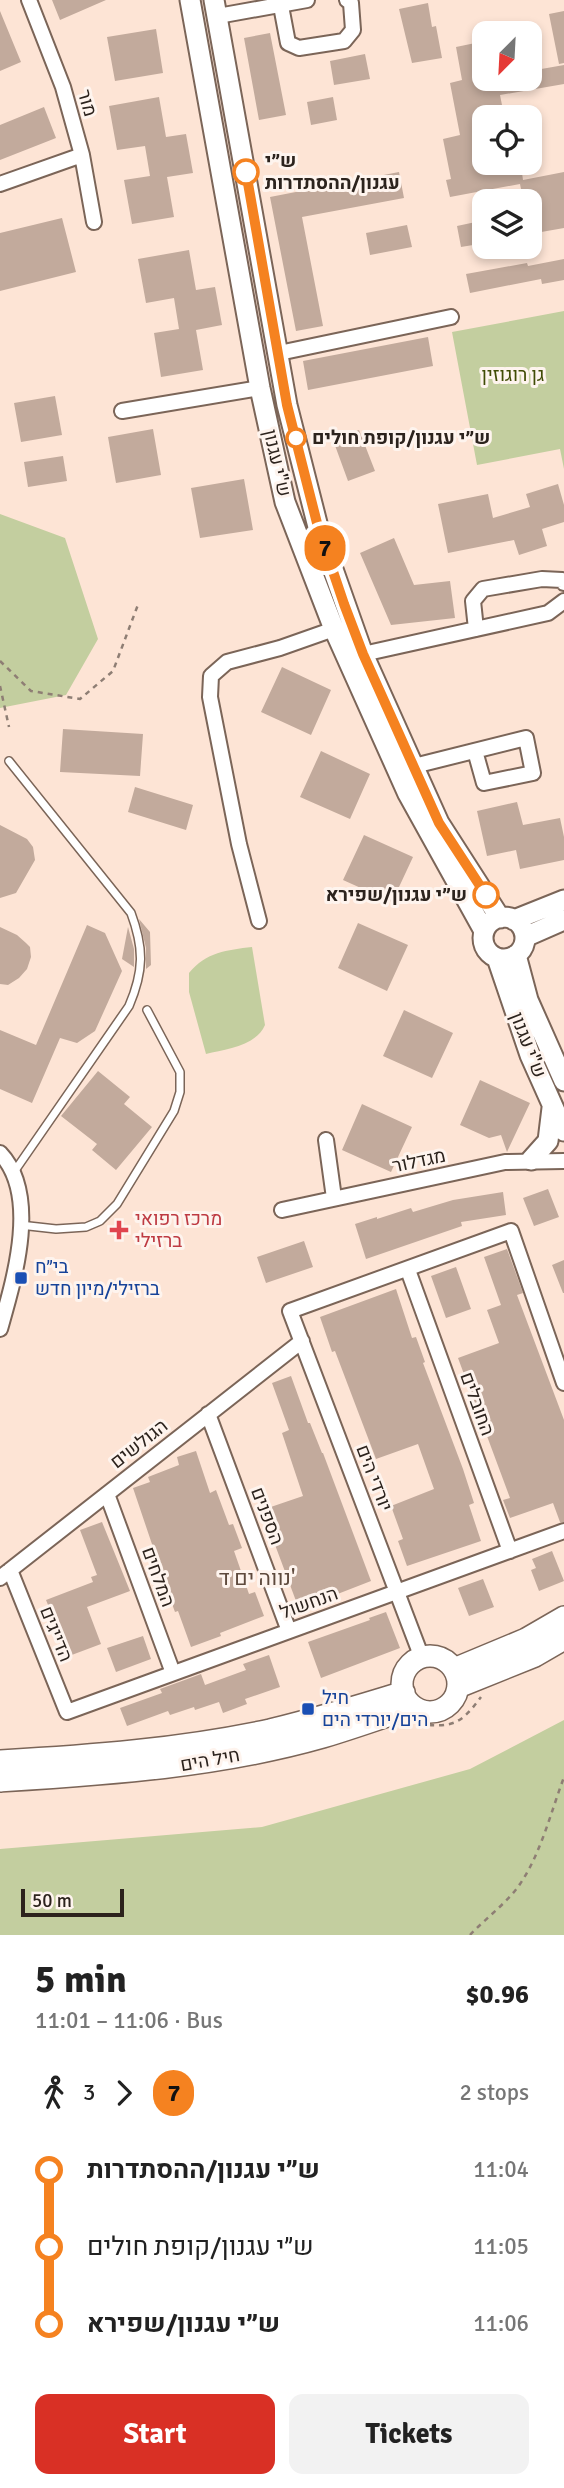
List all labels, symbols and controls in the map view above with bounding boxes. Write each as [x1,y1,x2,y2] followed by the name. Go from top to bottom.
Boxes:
[472,21,542,91] north arrow
[472,21,542,259] map controls
[72,87,102,119] street label: מור
[472,105,542,175] button: locate
[265,149,400,195] place label: ש״י עגנון/ההסתדרות
[233,159,259,185] marker: ש״י עגנון/ההסתדרות
[472,189,542,259] button: layers
[482,363,544,387] park label: גן רוגוזין
[312,426,490,450] place label: ש״י עגנון/קופת חולים
[258,427,296,499] street label: ש"י עגנון
[286,428,306,448] marker: ש״י עגנון/קופת חולים
[302,525,348,571] line badge: 7
[319,533,331,563] text: 7
[473,882,499,908] marker: ש״י עגנון/שפירא
[326,883,467,907] place label: ש״י עגנון/שפירא
[505,1009,551,1081] street label: ש"י עגנון
[390,1144,448,1178] street label: מגדלור
[135,1207,222,1253] place label: מרכז רפואי ברזילי
[109,1220,129,1240] marker: מרכז רפואי ברזילי
[35,1255,160,1301] place label: בי״ח ברזילי/מיון חדש
[13,1270,29,1286] marker: בי״ח ברזילי/מיון חדש
[454,1369,500,1439] street label: החובלים
[105,1414,173,1474] street label: הגולשים
[350,1441,398,1515] street label: יורדי הים
[245,1484,289,1548] street label: הספנים
[136,1544,180,1610] street label: המלחים
[219,1565,295,1591] district label: נווה ים ד'
[277,1581,341,1625] street label: הנחשול
[34,1603,78,1665] street label: הדייגים
[322,1686,428,1732] place label: חיל הים/יורדי הים
[300,1701,316,1717] marker: חיל הים/יורדי הים
[178,1743,242,1777] street label: חיל הים
[21,1886,124,1918] scale bar
[32,1889,72,1913] text: 50 m
[35,1956,127,2003] text: 5 min
[465,1979,529,2011] text: $0.96
[35,2006,223,2035] text: 11:01 – 11:06 · Bus
[35,2074,73,2112] icon: walk
[105,2074,143,2112] icon: forward
[83,2078,95,2107] text: 3
[167,2078,180,2108] text: 7
[459,2078,529,2107] text: 2 stops
[87,2154,320,2186] text: ש״י עגנון/ההסתדרות
[473,2155,529,2184] text: 11:04
[87,2231,314,2263] text: ש״י עגנון/קופת חולים
[473,2232,529,2261] text: 11:05
[87,2308,280,2340] text: ש״י עגנון/שפירא
[473,2309,529,2338] text: 11:06
[35,2394,275,2474] button: Start
[289,2394,529,2474] button: Tickets

